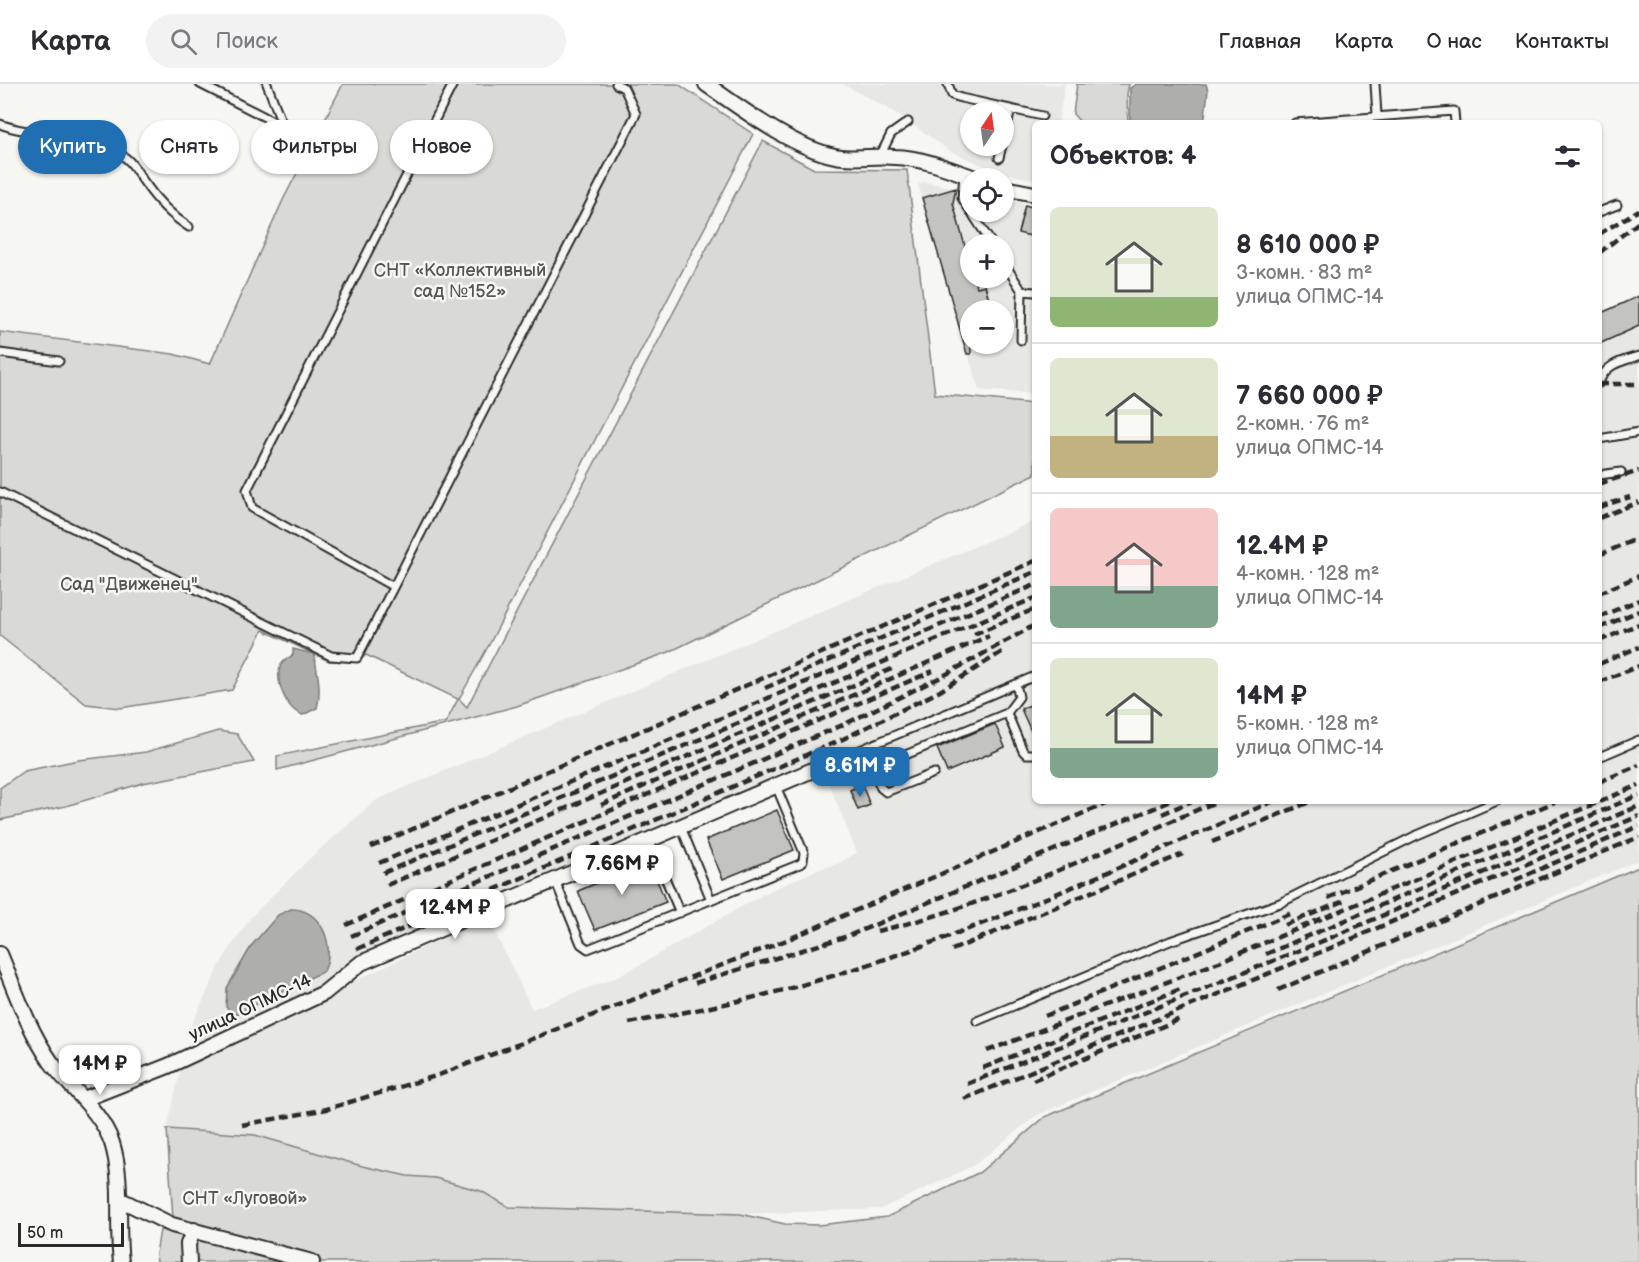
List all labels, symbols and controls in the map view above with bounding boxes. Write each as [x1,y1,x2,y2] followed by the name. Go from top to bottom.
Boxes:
[146,14,566,68] search box
[30,25,110,58] text: Карта
[167,25,200,58] icon: search
[215,28,278,55] text: Поиск
[1218,29,1301,54] text: Главная
[1334,29,1393,54] text: Карта
[1426,29,1482,54] text: О нас
[1515,29,1609,54] text: Контакты
[960,102,1014,156] north arrow
[960,102,1014,354] map controls
[18,120,127,174] chip: Купить
[139,120,239,174] chip: Снять
[251,120,378,174] chip: Фильтры
[390,120,493,174] chip: Новое
[1551,140,1584,173] icon: filters
[1050,141,1196,172] text: Объектов: 4
[960,168,1014,222] button: locate
[1236,230,1379,261] text: 8 610 000 ₽
[1098,231,1170,303] icon: home
[960,234,1014,288] button: +
[374,260,546,302] park label: СНТ «Коллективный сад №152»
[1236,261,1372,285] text: 3-комн. · 83 m²
[1236,285,1384,309] text: улица ОПМС-14
[960,300,1014,354] button: −
[1236,381,1383,412] text: 7 660 000 ₽
[1098,382,1170,454] icon: home
[1236,412,1369,436] text: 2-комн. · 76 m²
[1236,436,1384,460] text: улица ОПМС-14
[1236,531,1328,562] text: 12.4M ₽
[1098,532,1170,604] icon: home
[1236,562,1379,586] text: 4-комн. · 128 m²
[60,574,198,595] park label: Сад "Движенец"
[1236,586,1384,610] text: улица ОПМС-14
[1236,681,1307,712] text: 14M ₽
[1098,682,1170,754] icon: home
[1236,712,1379,736] text: 5-комн. · 128 m²
[1236,736,1384,760] text: улица ОПМС-14
[805,747,915,798] pin: 8.61M ₽
[824,754,896,778] text: 8.61M ₽
[567,845,677,896] pin: 7.66M ₽
[585,852,659,876] text: 7.66M ₽
[400,889,510,940] pin: 12.4M ₽
[420,896,490,920] text: 12.4M ₽
[186,970,315,1045] street label: улица ОПМС-14
[58,1045,142,1096] pin: 14M ₽
[73,1052,127,1076] text: 14M ₽
[182,1188,308,1209] park label: СНТ «Луговой»
[18,1220,124,1248] scale bar
[27,1224,63,1243] text: 50 m

